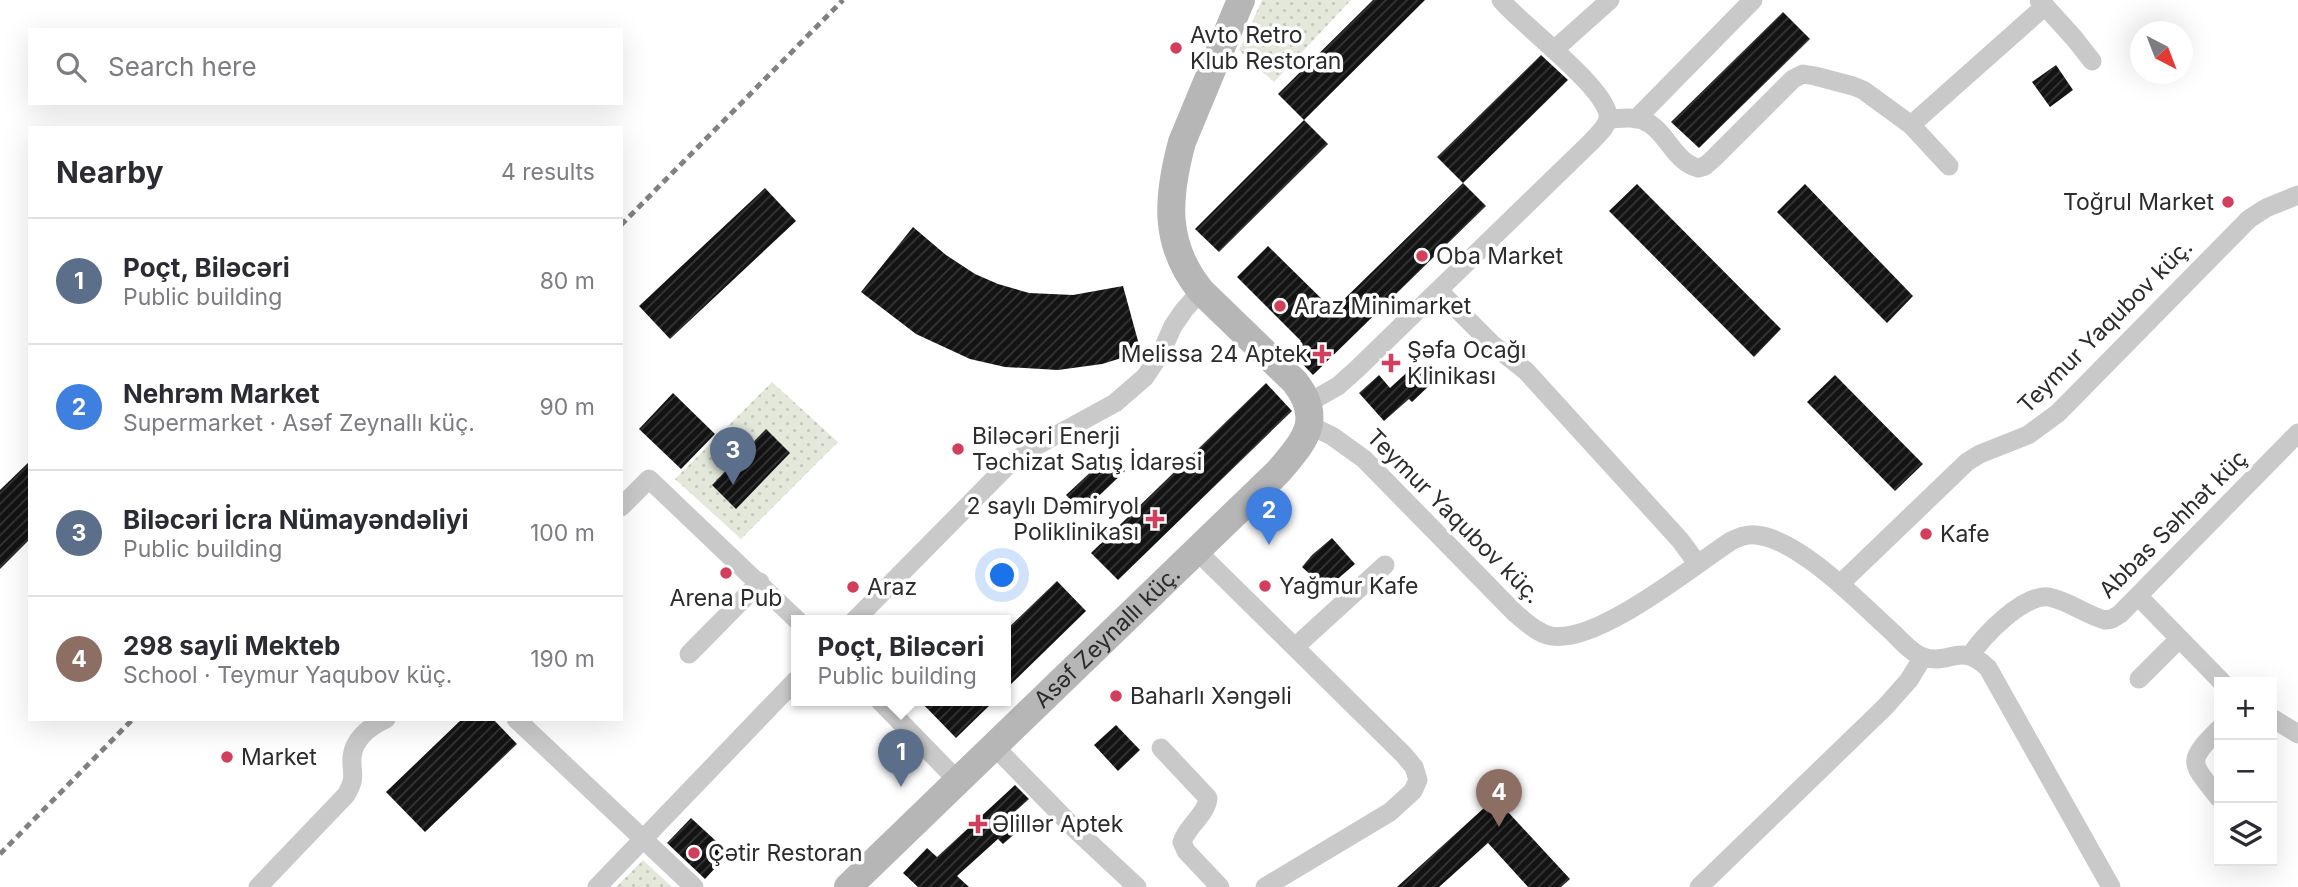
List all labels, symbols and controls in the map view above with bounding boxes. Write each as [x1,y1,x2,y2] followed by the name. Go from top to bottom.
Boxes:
[1190,21,1341,75] place label: Avto Retro Klub Restoran
[2130,21,2193,84] north arrow
[28,28,623,105] search box
[1168,40,1184,56] marker: Avto Retro Klub Restoran
[52,48,90,86] icon: search
[108,51,257,82] text: Search here
[56,154,164,190] text: Nearby
[501,158,595,186] text: 4 results
[2063,188,2214,216] place label: Toğrul Market
[2220,194,2236,210] marker: Toğrul Market
[2012,233,2198,419] street label: Teymur Yaqubov küç.
[1436,242,1564,270] place label: Oba Market
[1414,248,1430,264] marker: Oba Market
[123,252,290,283] text: Poçt, Biləcəri
[74,267,84,295] text: 1
[540,267,595,295] text: 80 m
[123,283,282,311] text: Public building
[1294,292,1472,320] place label: Araz Minimarket
[1272,298,1288,314] marker: Araz Minimarket
[1407,336,1526,390] place label: Şəfa Ocağı Klinikası
[1121,340,1308,368] place label: Melissa 24 Aptek
[1314,346,1330,362] marker: Melissa 24 Aptek
[1381,353,1401,373] marker: Şəfa Ocağı Klinikası
[123,378,320,409] text: Nehrəm Market
[72,393,86,421] text: 2
[540,393,595,421] text: 90 m
[123,409,475,437] text: Supermarket · Asəf Zeynallı küç.
[972,422,1202,476] place label: Biləcəri Enerji Təchizat Satış İdarəsi
[1361,423,1547,609] street label: Teymur Yaqubov küç.
[710,427,756,485] pin: 3
[950,441,966,457] marker: Biləcəri Enerji Təchizat Satış İdarəsi
[2093,444,2253,604] street label: Abbas Səhhət küç
[1246,487,1292,545] pin: 2
[967,492,1139,546] place label: 2 saylı Dəmiryol Poliklinikası
[123,504,469,535] text: Biləcəri İcra Nümayəndəliyi
[1145,509,1165,529] marker: 2 saylı Dəmiryol Poliklinikası
[72,519,86,547] text: 3
[530,519,595,547] text: 100 m
[1940,520,1990,548] place label: Kafe
[1918,526,1934,542] marker: Kafe
[123,535,282,563] text: Public building
[985,558,1019,592] your location
[1028,560,1186,714] street label: Asəf Zeynallı küç.
[718,565,734,581] marker: Arena Pub
[1279,572,1419,600] place label: Yağmur Kafe
[867,573,917,601] place label: Araz
[1257,578,1273,594] marker: Yağmur Kafe
[845,579,861,595] marker: Araz
[670,584,782,612] place label: Arena Pub
[791,615,1011,706] popup
[123,630,340,661] text: 298 sayli Mekteb
[818,631,984,662] text: Poçt, Biləcəri
[71,645,87,673] text: 4
[530,645,595,673] text: 190 m
[123,661,452,689] text: School · Teymur Yaqubov küç.
[818,662,977,690] text: Public building
[2214,677,2277,866] map controls
[2214,677,2277,740] button: +
[1130,682,1292,710] place label: Baharlı Xəngəli
[1108,688,1124,704] marker: Baharlı Xəngəli
[878,729,924,787] pin: 1
[2214,740,2277,803] button: −
[241,743,317,771] place label: Market
[219,749,235,765] marker: Market
[1476,769,1522,827] pin: 4
[2214,803,2277,866] button: layers
[992,810,1124,838] place label: Əlillər Aptek
[970,816,986,832] marker: Əlillər Aptek
[708,839,863,867] place label: Çətir Restoran
[686,845,702,861] marker: Çətir Restoran

